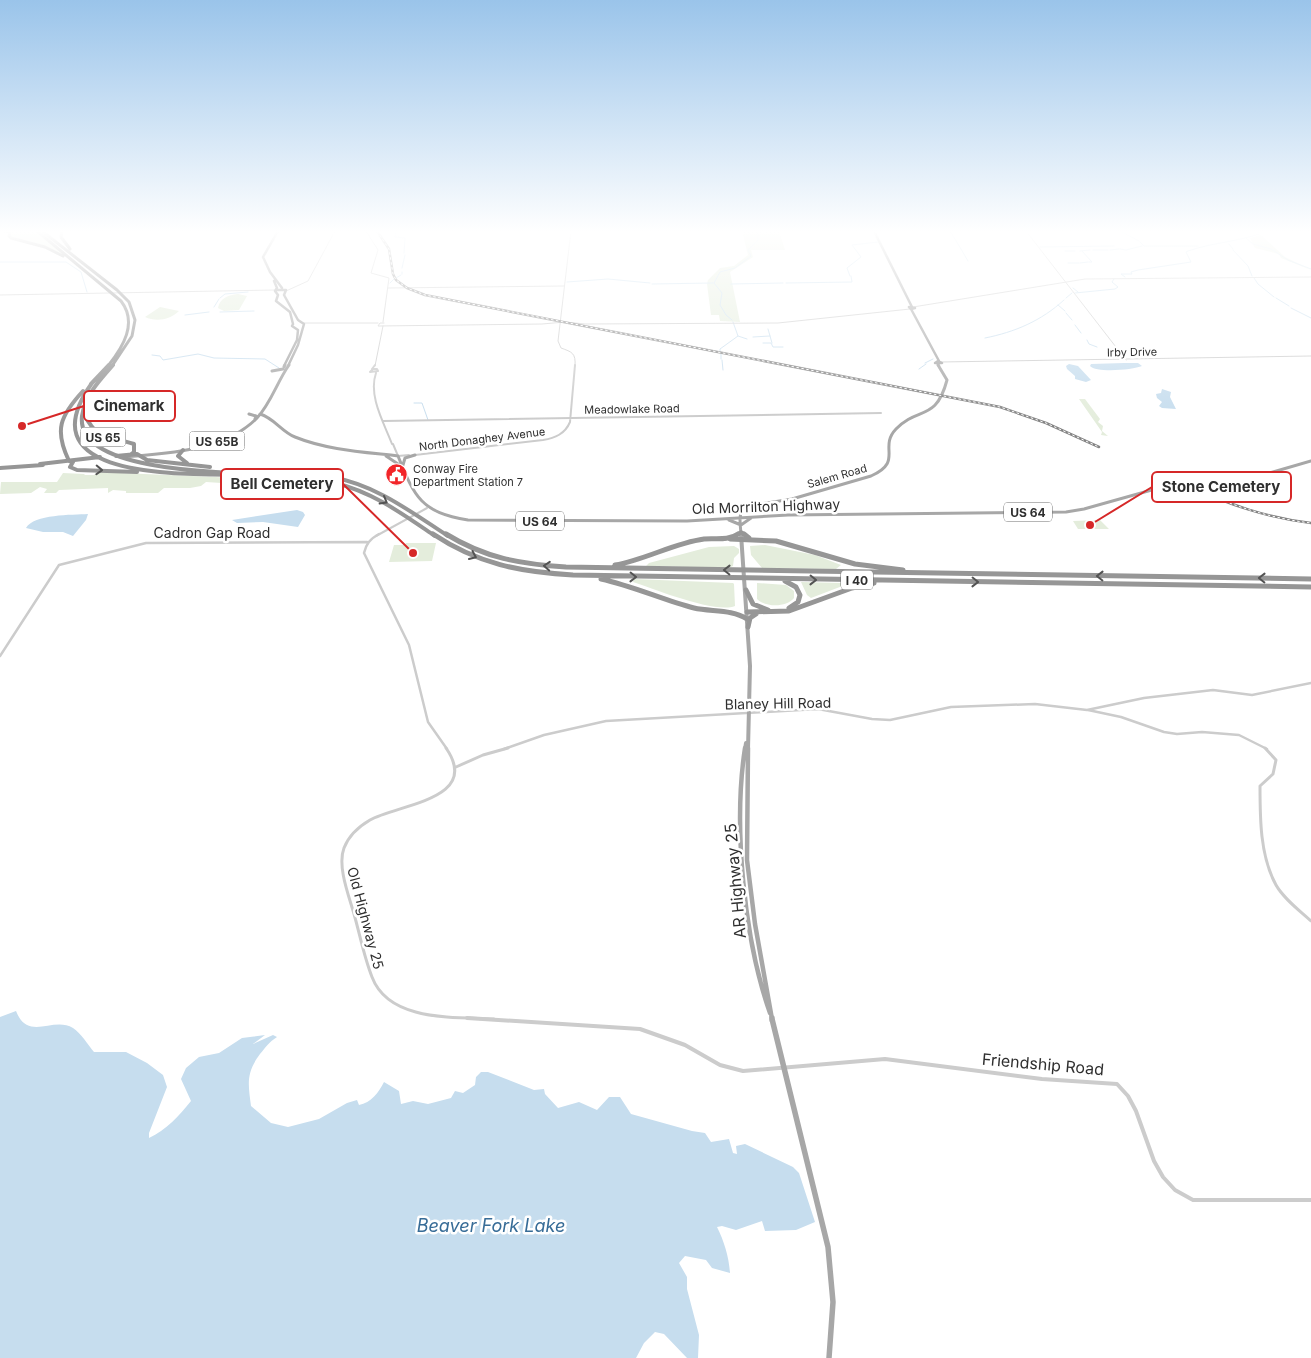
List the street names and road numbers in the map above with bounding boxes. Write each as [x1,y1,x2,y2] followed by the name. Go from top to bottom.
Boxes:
[1107,345,1157,359] street label: Irby Drive
[584,401,680,417] street label: Meadowlake Road
[418,424,546,454] street label: North Donaghey Avenue
[80,428,126,447] road number: US 65
[190,432,244,451] road number: US 65B
[805,461,869,491] street label: Salem Road
[692,495,841,517] street label: Old Morrilton Highway
[1004,502,1052,522] road number: US 64
[516,512,564,530] road number: US 64
[154,524,270,541] street label: Cadron Gap Road
[841,570,873,590] road number: I 40
[725,694,831,712] street label: Blaney Hill Road
[720,822,750,940] street label: AR Highway 25
[344,865,388,971] street label: Old Highway 25
[981,1049,1105,1079] street label: Friendship Road

